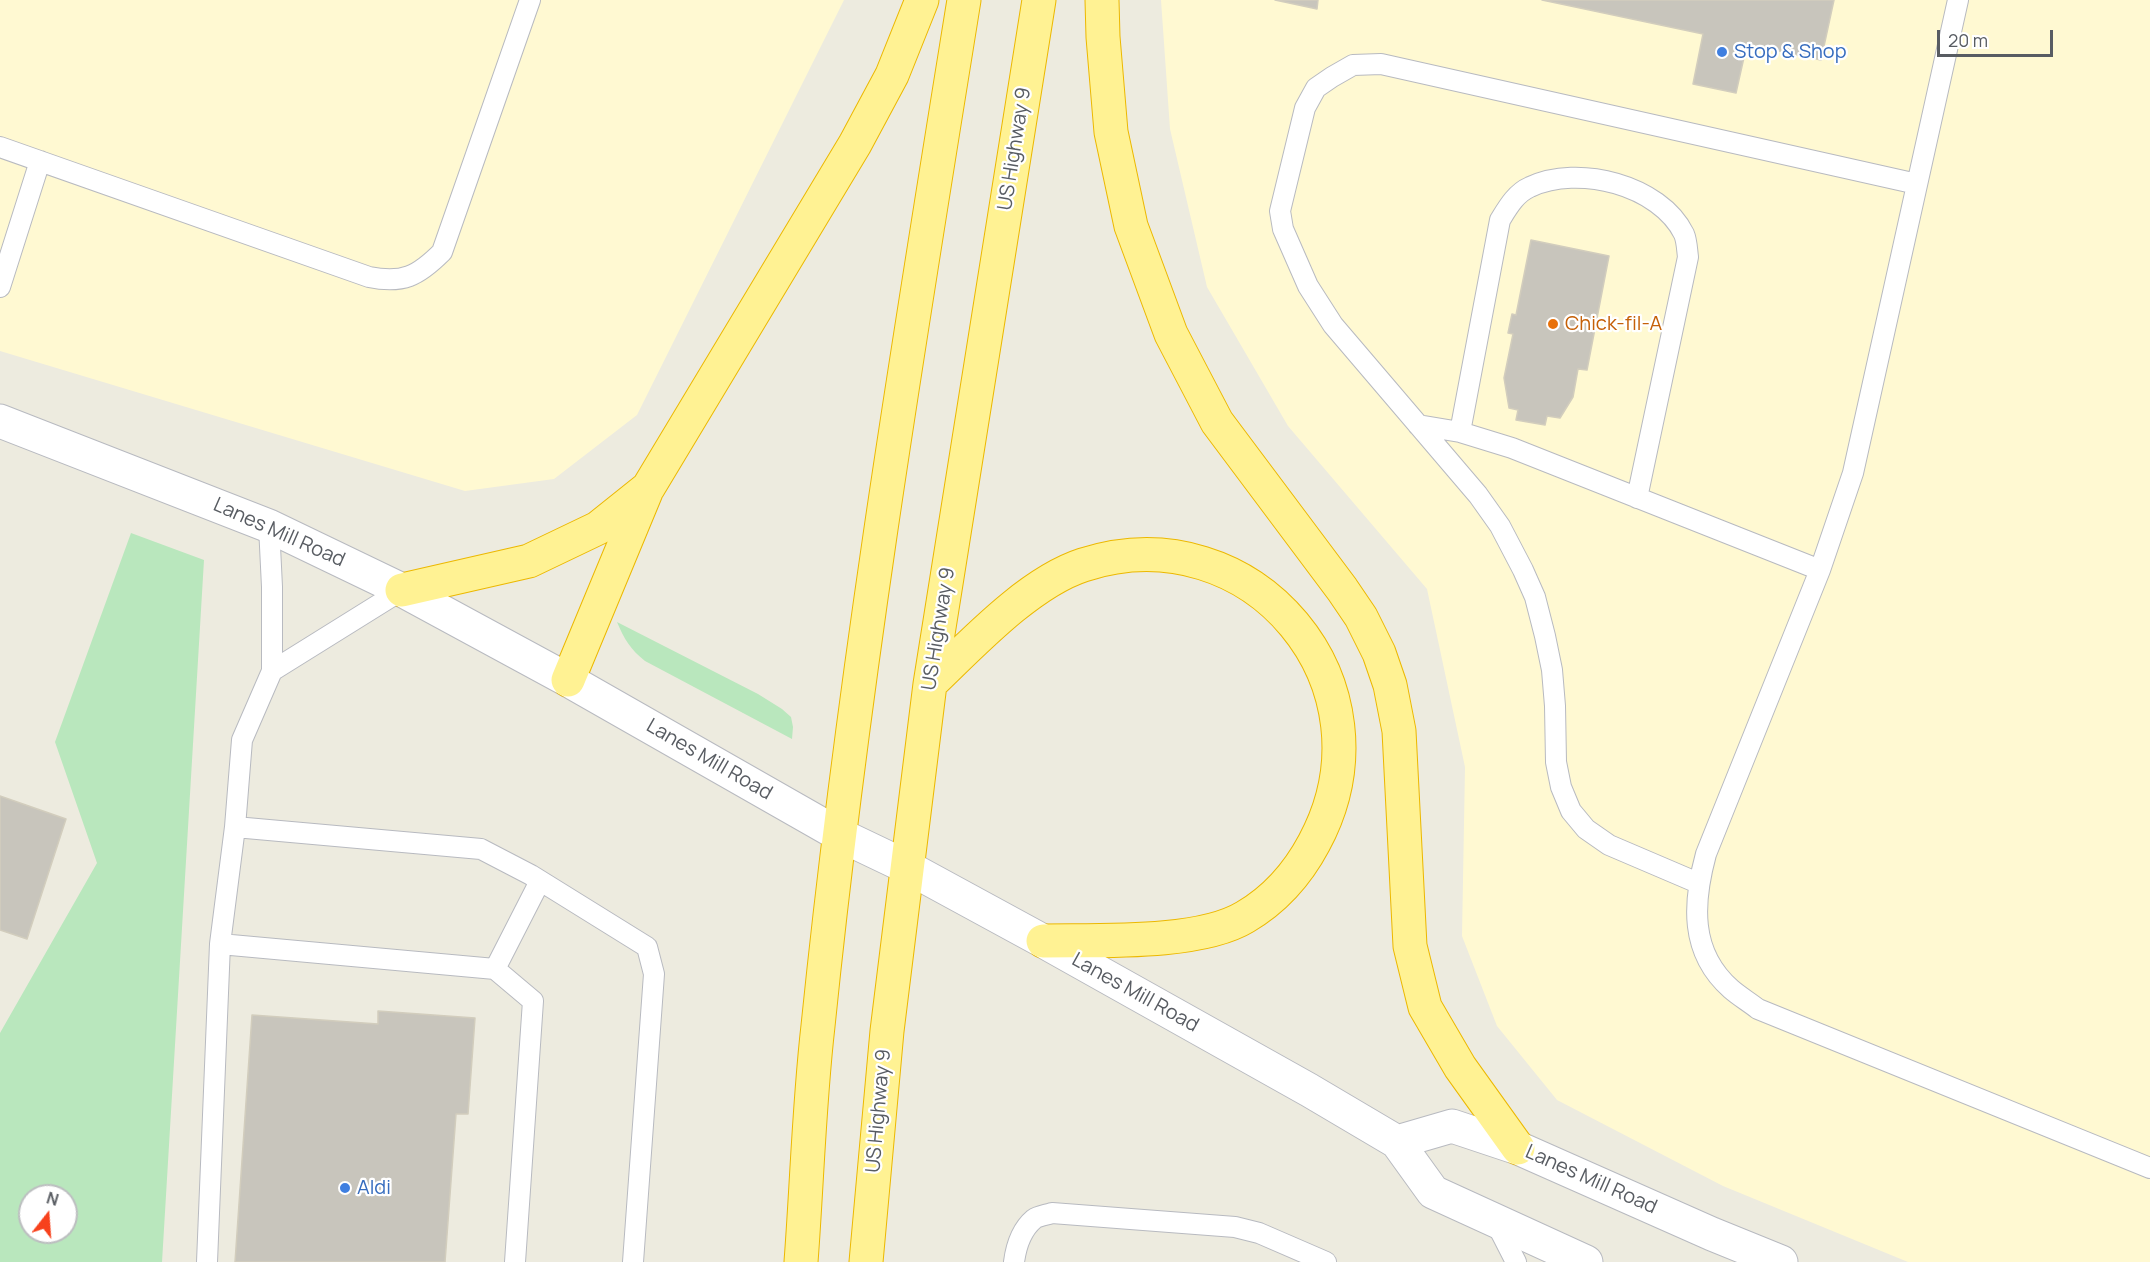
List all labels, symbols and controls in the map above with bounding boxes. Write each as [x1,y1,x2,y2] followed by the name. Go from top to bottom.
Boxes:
[1940,18,2056,56] scale bar
[1948,28,1988,52] text: 20 m
[1734,40,1847,64] place label: Stop & Shop
[1715,45,1729,59] marker: Stop & Shop
[993,86,1037,212] street label: US Highway 9
[1565,312,1662,336] place label: Chick-fil-A
[1546,317,1560,331] marker: Chick-fil-A
[209,493,349,573] street label: Lanes Mill Road
[917,566,961,692] street label: US Highway 9
[642,714,776,806] street label: Lanes Mill Road
[1067,948,1203,1038] street label: Lanes Mill Road
[862,1048,896,1174] street label: US Highway 9
[1521,1140,1661,1220] street label: Lanes Mill Road
[357,1176,391,1200] place label: Aldi
[338,1181,352,1195] marker: Aldi
[18,1184,78,1244] north arrow
[44,1186,61,1211] text: N

